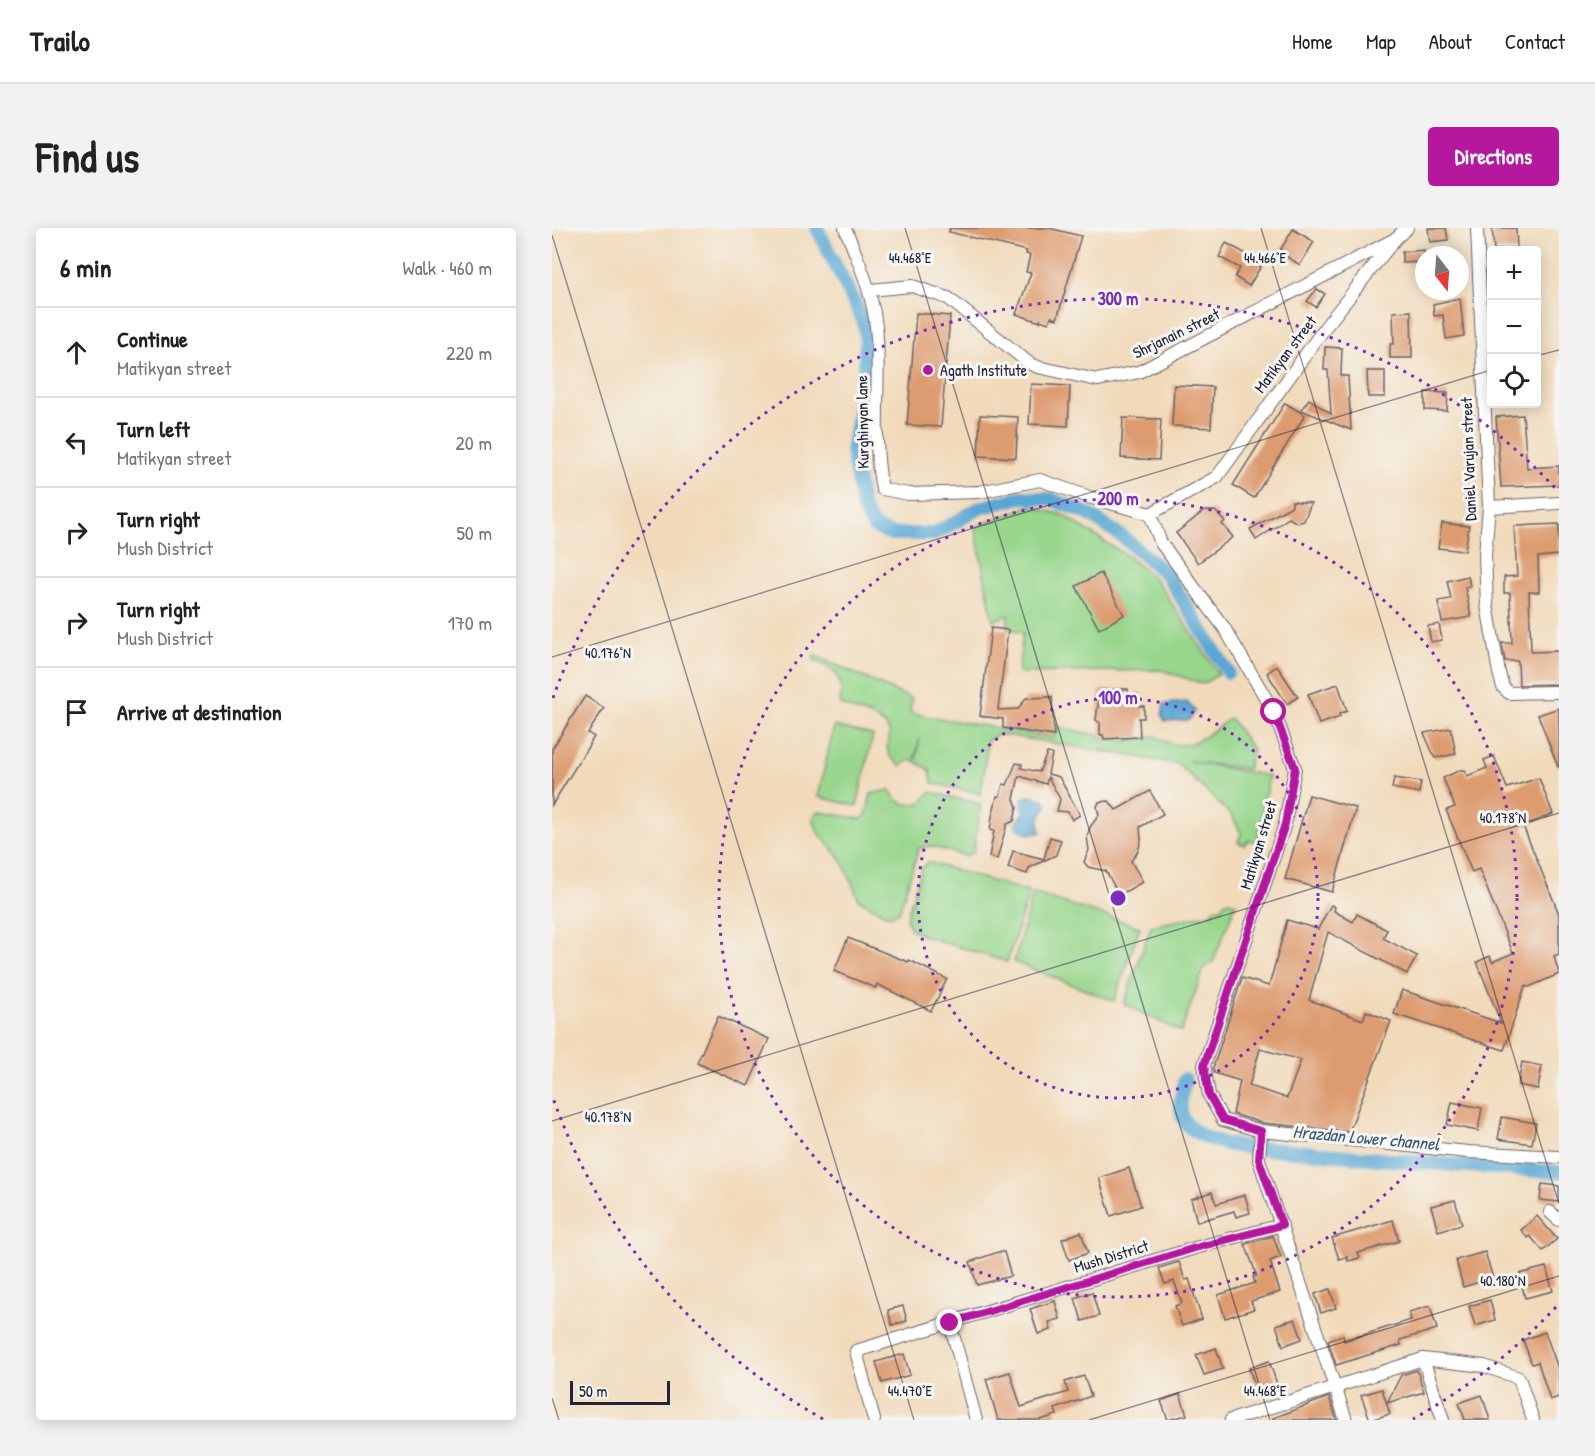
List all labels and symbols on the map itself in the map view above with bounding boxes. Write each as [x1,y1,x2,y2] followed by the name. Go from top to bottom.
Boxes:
[1415,246,1469,300] north arrow
[889,247,932,268] text: 44.468°E
[1244,247,1286,268] text: 44.466°E
[1098,286,1138,311] text: 300 m
[1129,302,1224,364] street label: Shrjanain street
[1249,310,1322,397] street label: Matikyan street
[940,359,1028,381] place label: Agath Institute
[921,363,935,377] marker: Agath Institute
[850,374,874,469] street label: Kurghinyan lane
[1455,396,1481,521] street label: Daniel Varujan street
[1098,486,1138,511] text: 200 m
[585,642,631,663] text: 40.176°N
[1098,685,1138,710] text: 100 m
[1260,698,1286,724] route start
[1234,798,1282,892] street label: Matikyan street
[1480,807,1526,828] text: 40.178°N
[1108,888,1128,908] centre of rings
[585,1106,631,1127] text: 40.178°N
[1292,1119,1441,1156] water label: Hrazdan Lower channel
[1071,1234,1151,1278] street label: Mush District
[1480,1270,1526,1291] text: 40.180°N
[936,1309,962,1335] route end
[570,1378,670,1406] scale bar
[888,1380,933,1401] text: 44.470°E
[1244,1380,1287,1401] text: 44.468°E

